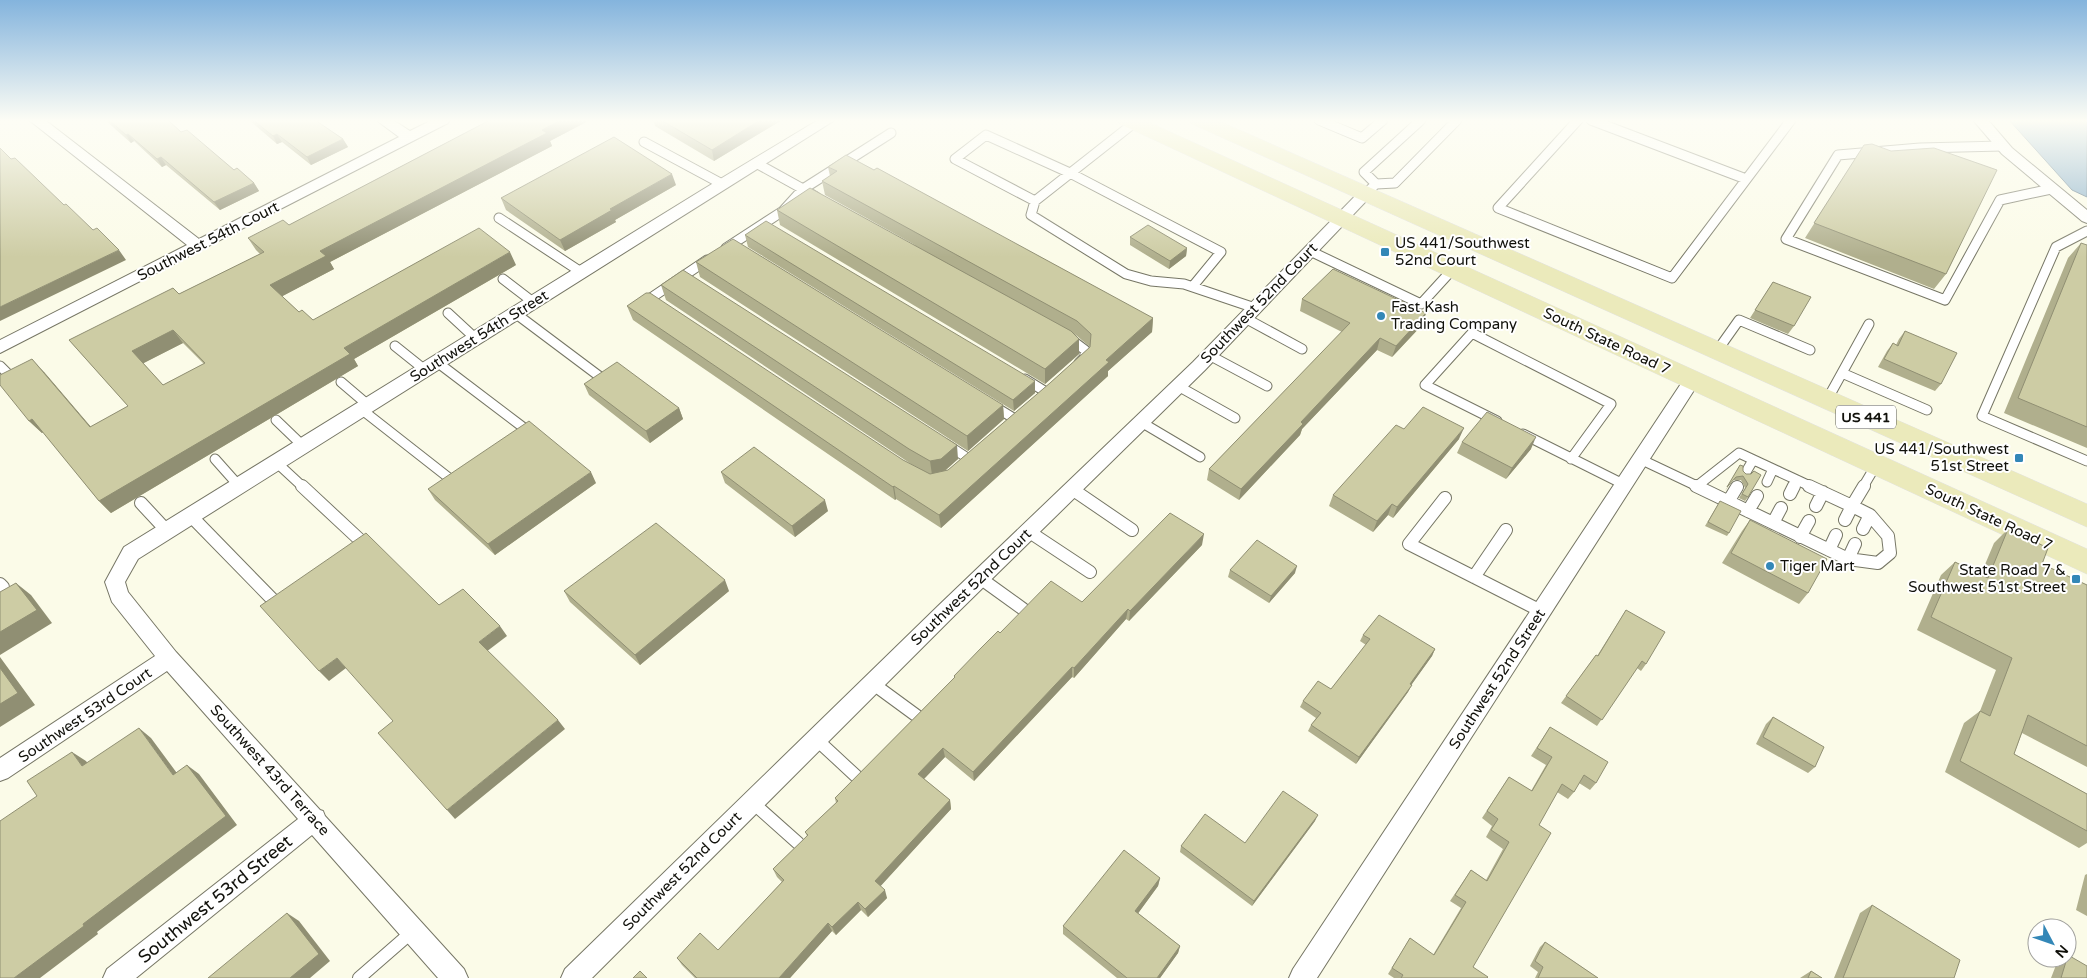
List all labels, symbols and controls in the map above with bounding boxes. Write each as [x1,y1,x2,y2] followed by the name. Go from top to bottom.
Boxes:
[134,197,282,285] street label: Southwest 54th Court
[1395,234,1530,269] place label: US 441/Southwest 52nd Court
[1197,239,1321,367] street label: Southwest 52nd Court
[1379,246,1391,258] marker: US 441/Southwest 52nd Court
[406,286,552,386] street label: Southwest 54th Street
[1391,298,1517,333] place label: Fast Kash Trading Company
[1541,304,1673,378] street label: South State Road 7
[1375,310,1387,322] marker: Fast Kash Trading Company
[1836,406,1896,428] road number: US 441
[1874,440,2009,475] place label: US 441/Southwest 51st Street
[2013,452,2025,464] marker: US 441/Southwest 51st Street
[1923,480,2055,554] street label: South State Road 7
[907,525,1035,649] street label: Southwest 52nd Court
[1780,557,1855,575] place label: Tiger Mart
[1764,560,1776,572] marker: Tiger Mart
[1908,561,2066,596] place label: State Road 7 & Southwest 51st Street
[2070,573,2082,585] marker: State Road 7 & Southwest 51st Street
[1445,605,1549,752] street label: Southwest 52nd Street
[15,664,155,766] street label: Southwest 53rd Court
[206,701,334,839] street label: Southwest 43rd Terrace
[619,808,745,934] street label: Southwest 52nd Court
[134,830,297,968] street label: Southwest 53rd Street
[2027,918,2077,968] north arrow
[2051,941,2072,961] text: N

